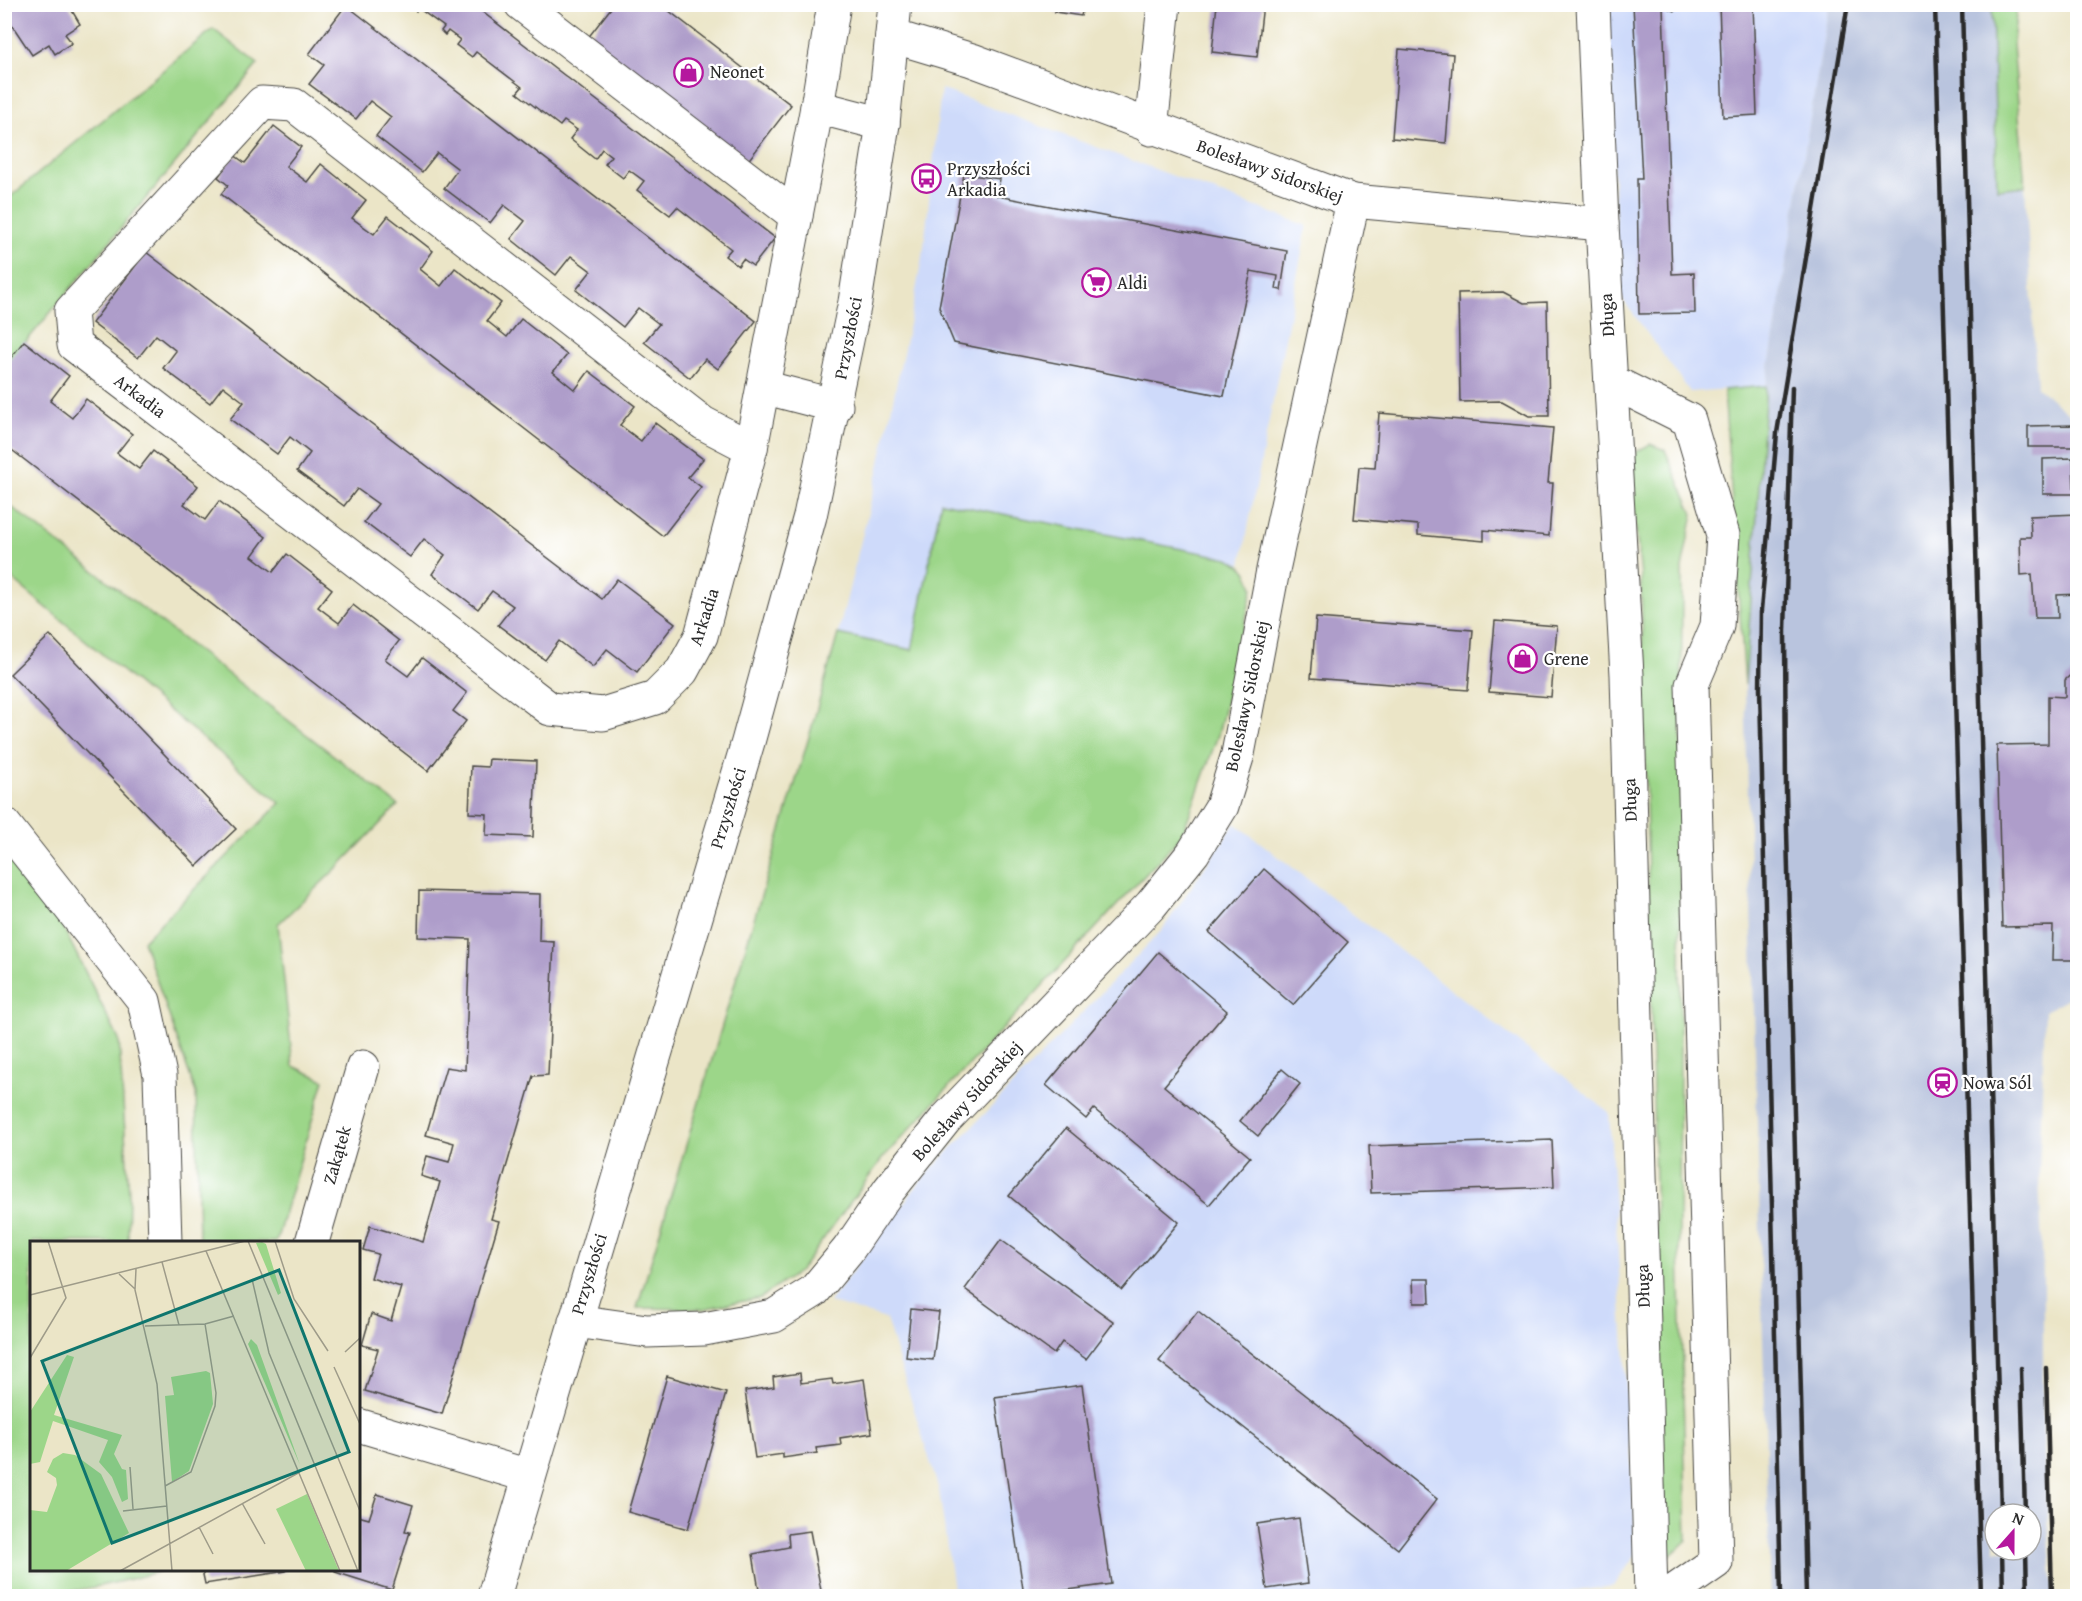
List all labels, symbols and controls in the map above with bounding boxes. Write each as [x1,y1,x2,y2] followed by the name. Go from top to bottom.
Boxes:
[673,56,705,88] shop icon: Neonet
[710,58,765,85] place label: Neonet
[1193,132,1347,210] street label: Bolesławy Sidorskiej
[947,155,1031,203] place label: Przyszłości Arkadia
[910,163,942,195] bus stop icon: Przyszłości Arkadia
[1080,267,1112,299] supermarket icon: Aldi
[1117,269,1148,296] place label: Aldi
[1592,292,1621,337] street label: Długa
[826,294,869,382] street label: Przyszłości
[109,367,172,424] street label: Arkadia
[682,584,726,649] street label: Arkadia
[1217,618,1276,774] street label: Bolesławy Sidorskiej
[1507,643,1539,675] shop icon: Grene
[1544,645,1589,672] place label: Grene
[702,764,753,852] street label: Przyszłości
[1615,777,1644,822] street label: Długa
[905,1034,1028,1167] street label: Bolesławy Sidorskiej
[1926,1067,1958,1099] station icon: Nowa Sól
[1963,1069,2032,1096] place label: Nowa Sól
[315,1122,358,1187] street label: Zakątek
[563,1230,614,1318] street label: Przyszłości
[30,1241,360,1571] inset map
[1628,1263,1657,1308] street label: Długa
[1983,1502,2043,1562] north arrow
[2009,1505,2028,1531] text: N

